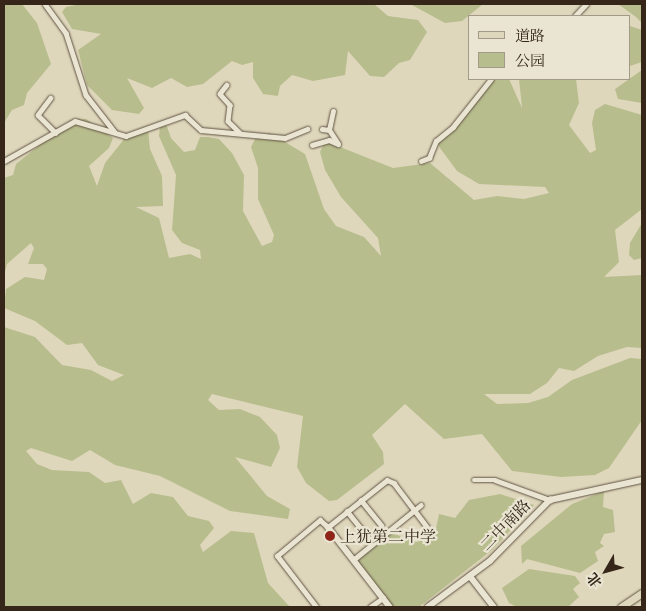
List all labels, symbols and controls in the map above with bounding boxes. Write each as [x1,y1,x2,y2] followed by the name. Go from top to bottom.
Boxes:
[468,15,631,80] legend
[515,25,545,46] text: 道路
[515,50,545,71] text: 公园
[476,495,534,555] street label: 二中南路
[340,526,436,546] place label: 上犹第二中学
[324,530,336,542] marker: 上犹第二中学
[581,546,631,596] north arrow
[582,569,606,592] text: 北

